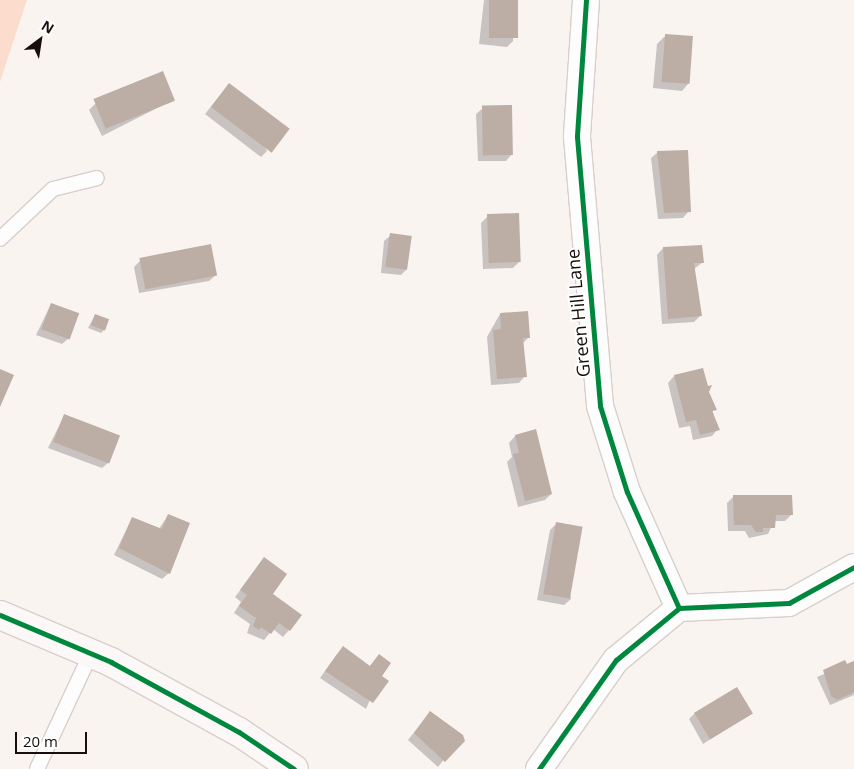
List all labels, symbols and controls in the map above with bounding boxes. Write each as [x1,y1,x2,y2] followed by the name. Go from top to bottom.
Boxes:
[15,15,65,65] north arrow
[38,16,58,38] text: N
[562,248,594,378] street label: Green Hill Lane
[18,722,90,754] scale bar
[23,731,58,751] text: 20 m

